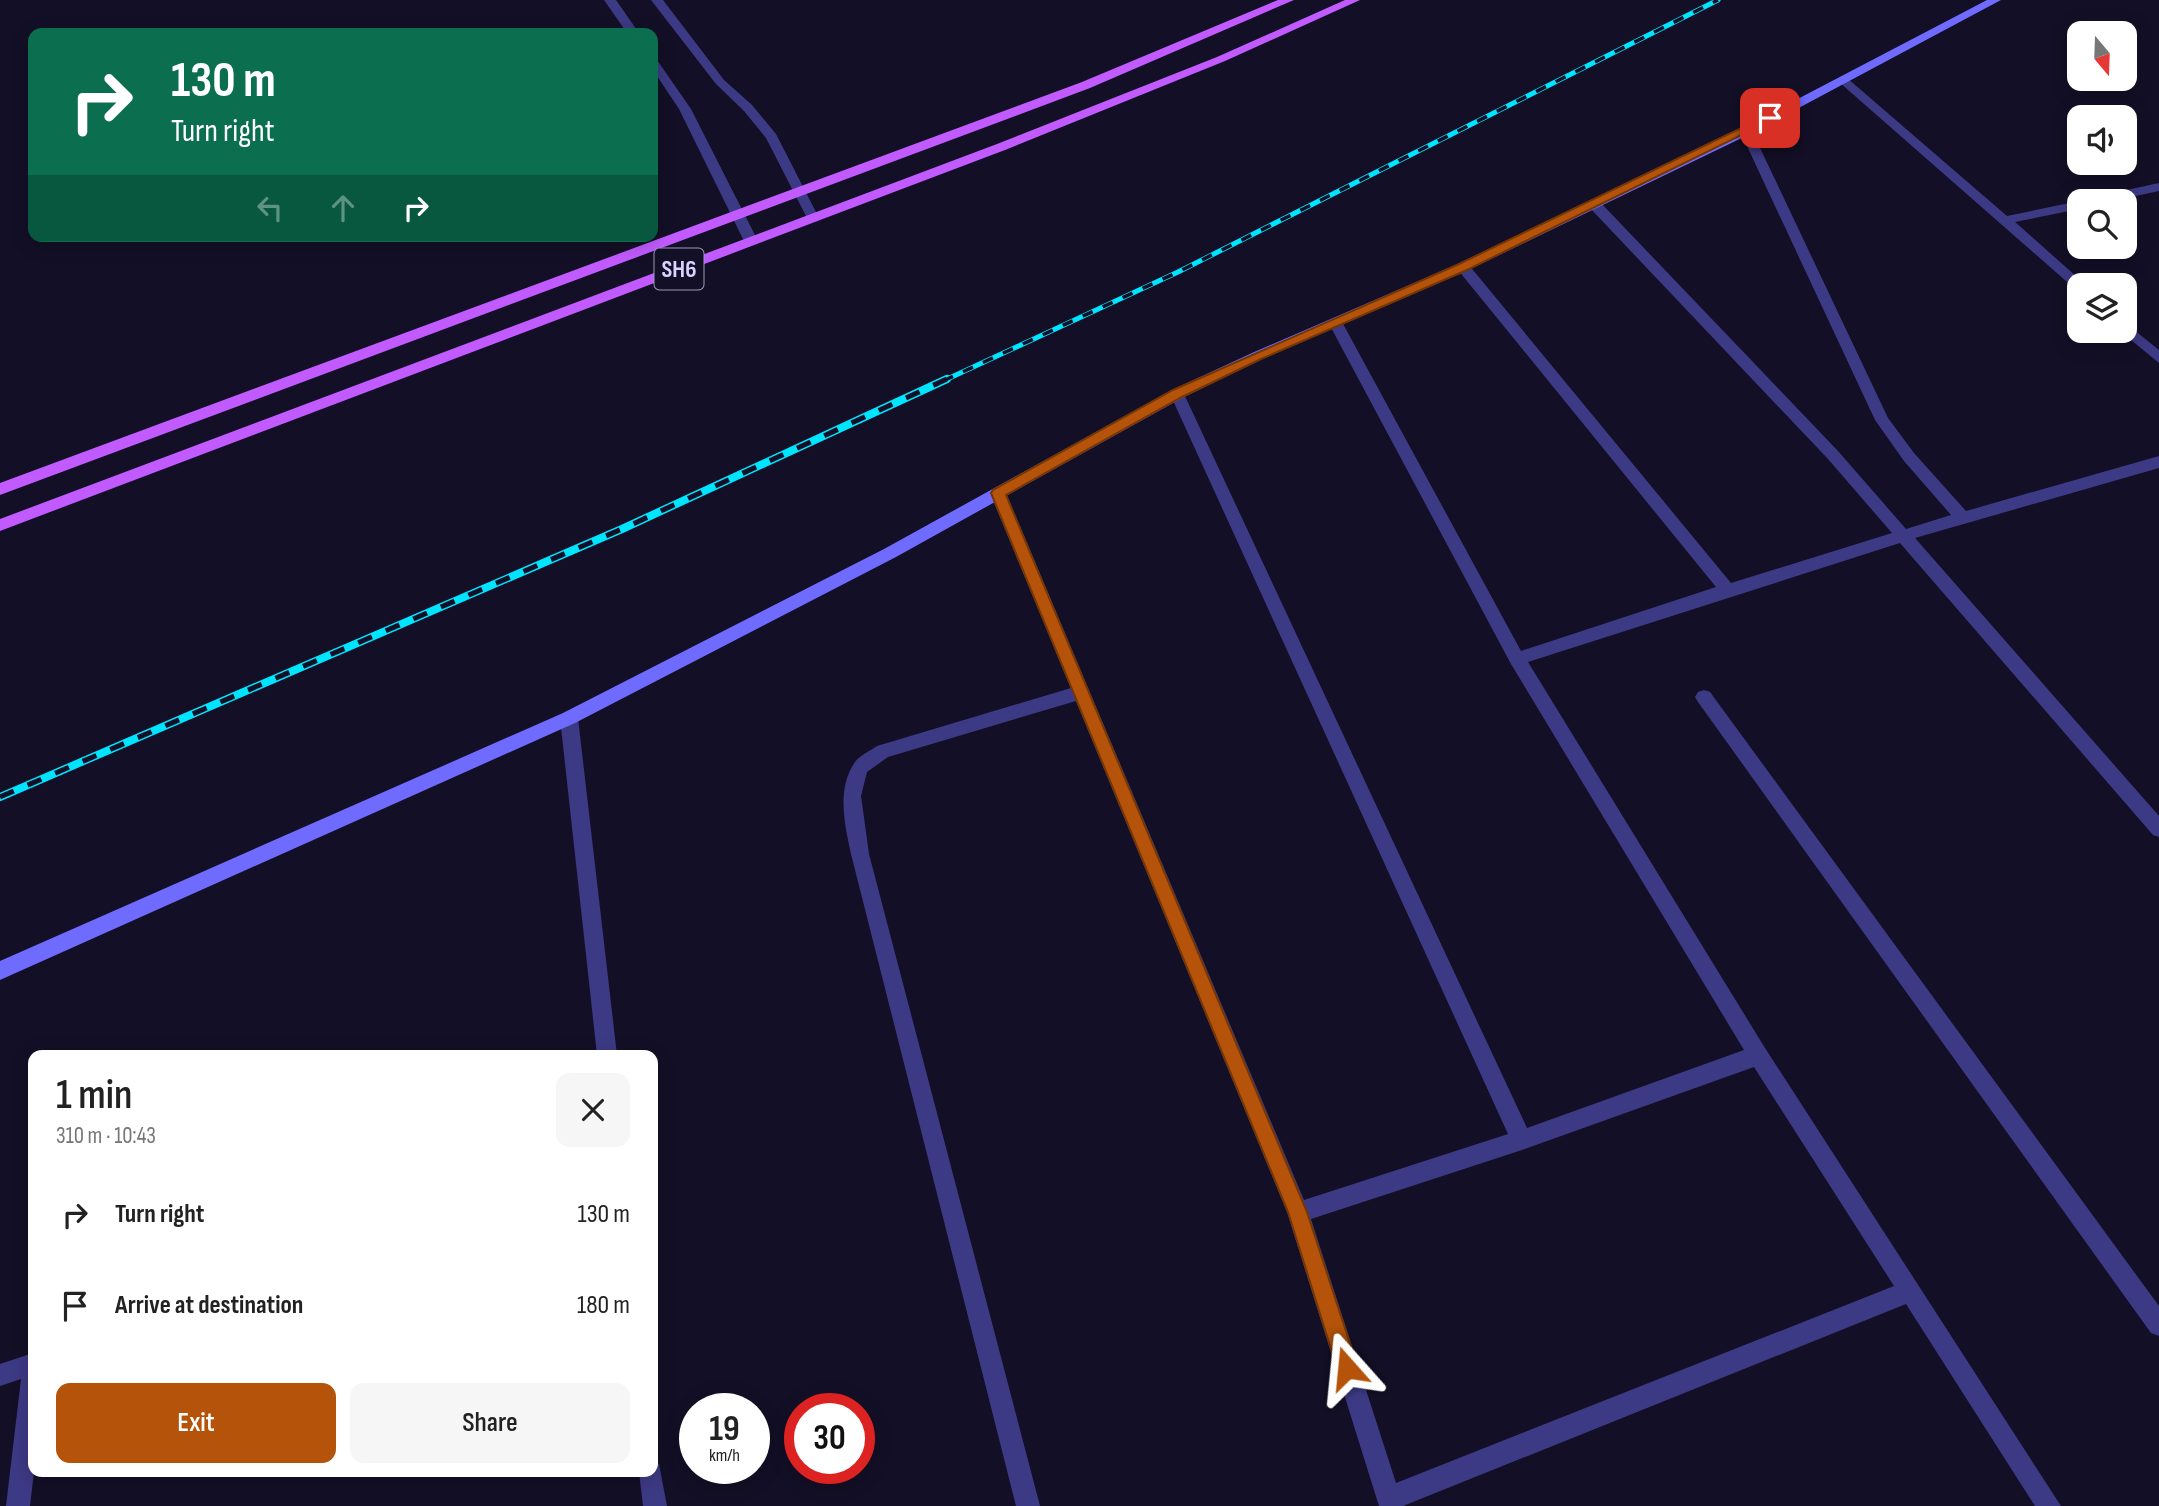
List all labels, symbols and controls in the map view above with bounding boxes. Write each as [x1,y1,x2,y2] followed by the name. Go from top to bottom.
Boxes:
[2067,21,2137,91] north arrow
[2067,21,2137,343] map controls
[171,52,276,111] text: 130 m
[56,56,147,147] icon: right
[1740,88,1800,148] pin
[1751,99,1789,137] icon: arrive
[2067,105,2137,175] button: sound
[171,112,275,151] text: Turn right
[251,189,289,227] icon: left
[324,189,362,227] icon: ahead
[397,189,435,227] icon: right
[2067,189,2137,259] button: search
[654,248,704,290] road number: SH6
[2067,273,2137,343] button: layers
[56,1070,132,1121] text: 1 min
[556,1073,630,1147] button: close
[56,1122,156,1150] text: 310 m · 10:43
[56,1196,94,1234] icon: right
[115,1199,204,1230] text: Turn right
[578,1199,630,1230] text: 130 m
[56,1287,94,1325] icon: arrive
[115,1290,303,1321] text: Arrive at destination
[577,1290,630,1321] text: 180 m
[1310,1331,1384,1405] position arrow
[56,1383,336,1463] button: Exit
[350,1383,630,1463] button: Share
[784,1393,875,1484] speed limit sign: 30
[709,1408,740,1451] text: 19
[709,1445,740,1466] text: km/h

